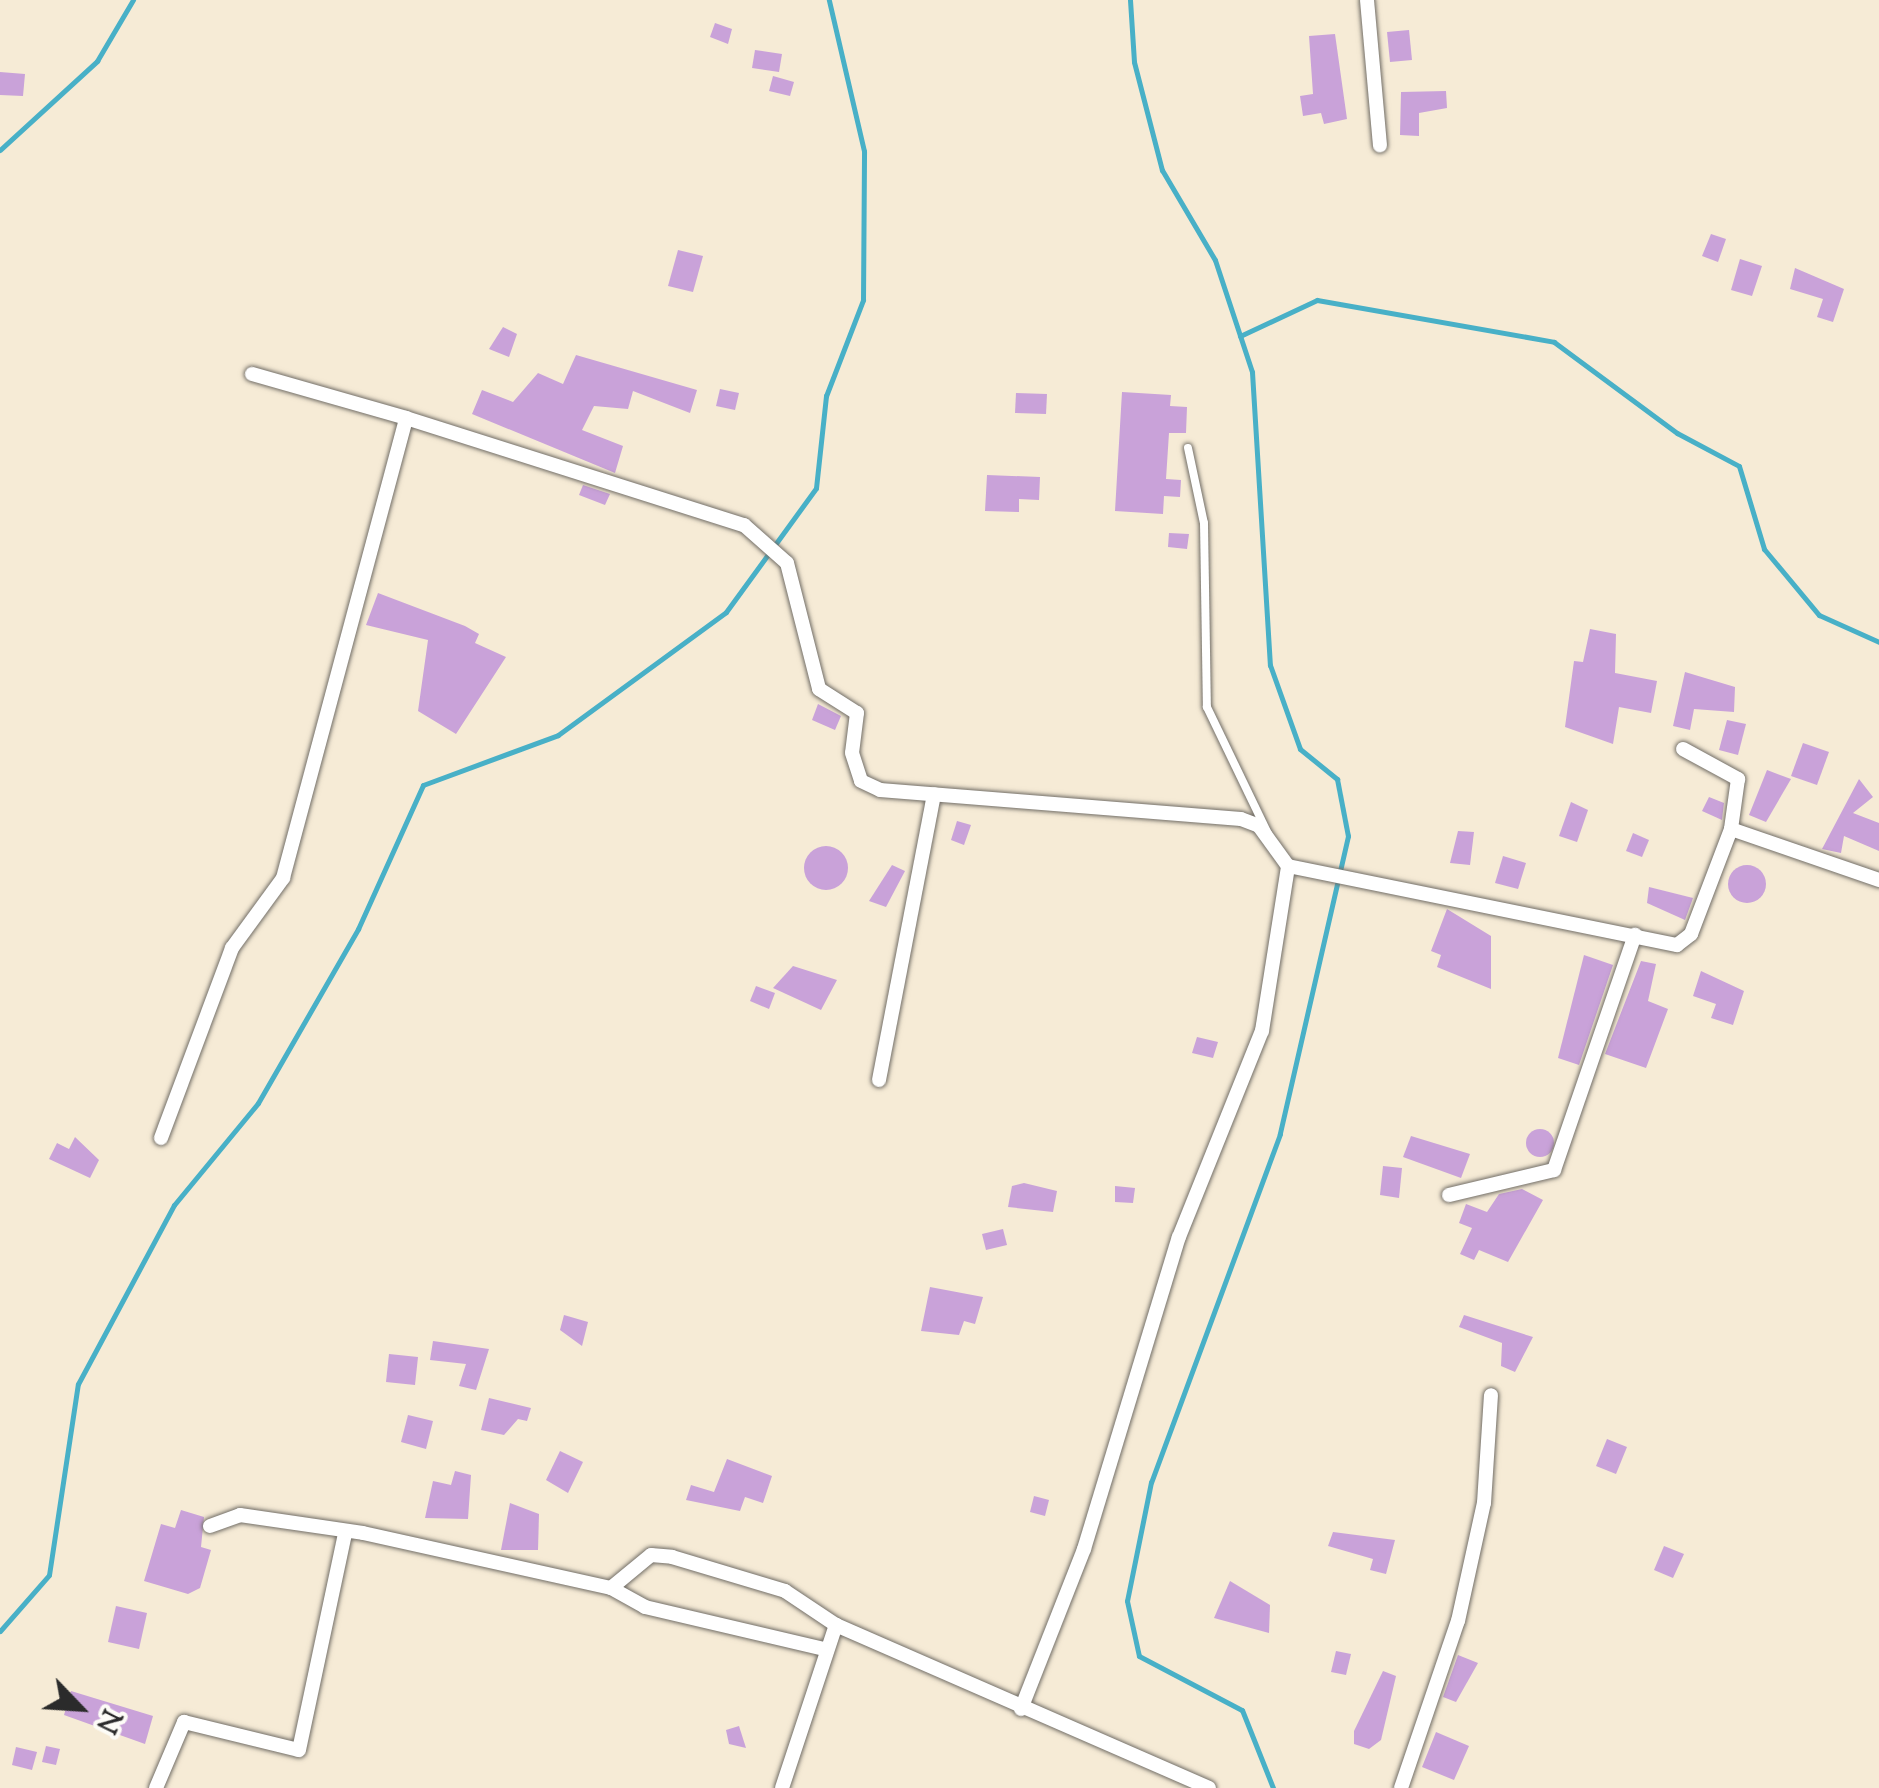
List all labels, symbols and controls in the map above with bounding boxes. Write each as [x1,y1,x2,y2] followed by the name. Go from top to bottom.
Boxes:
[30,1658,130,1758] north arrow
[84,1702,130,1739] text: N

